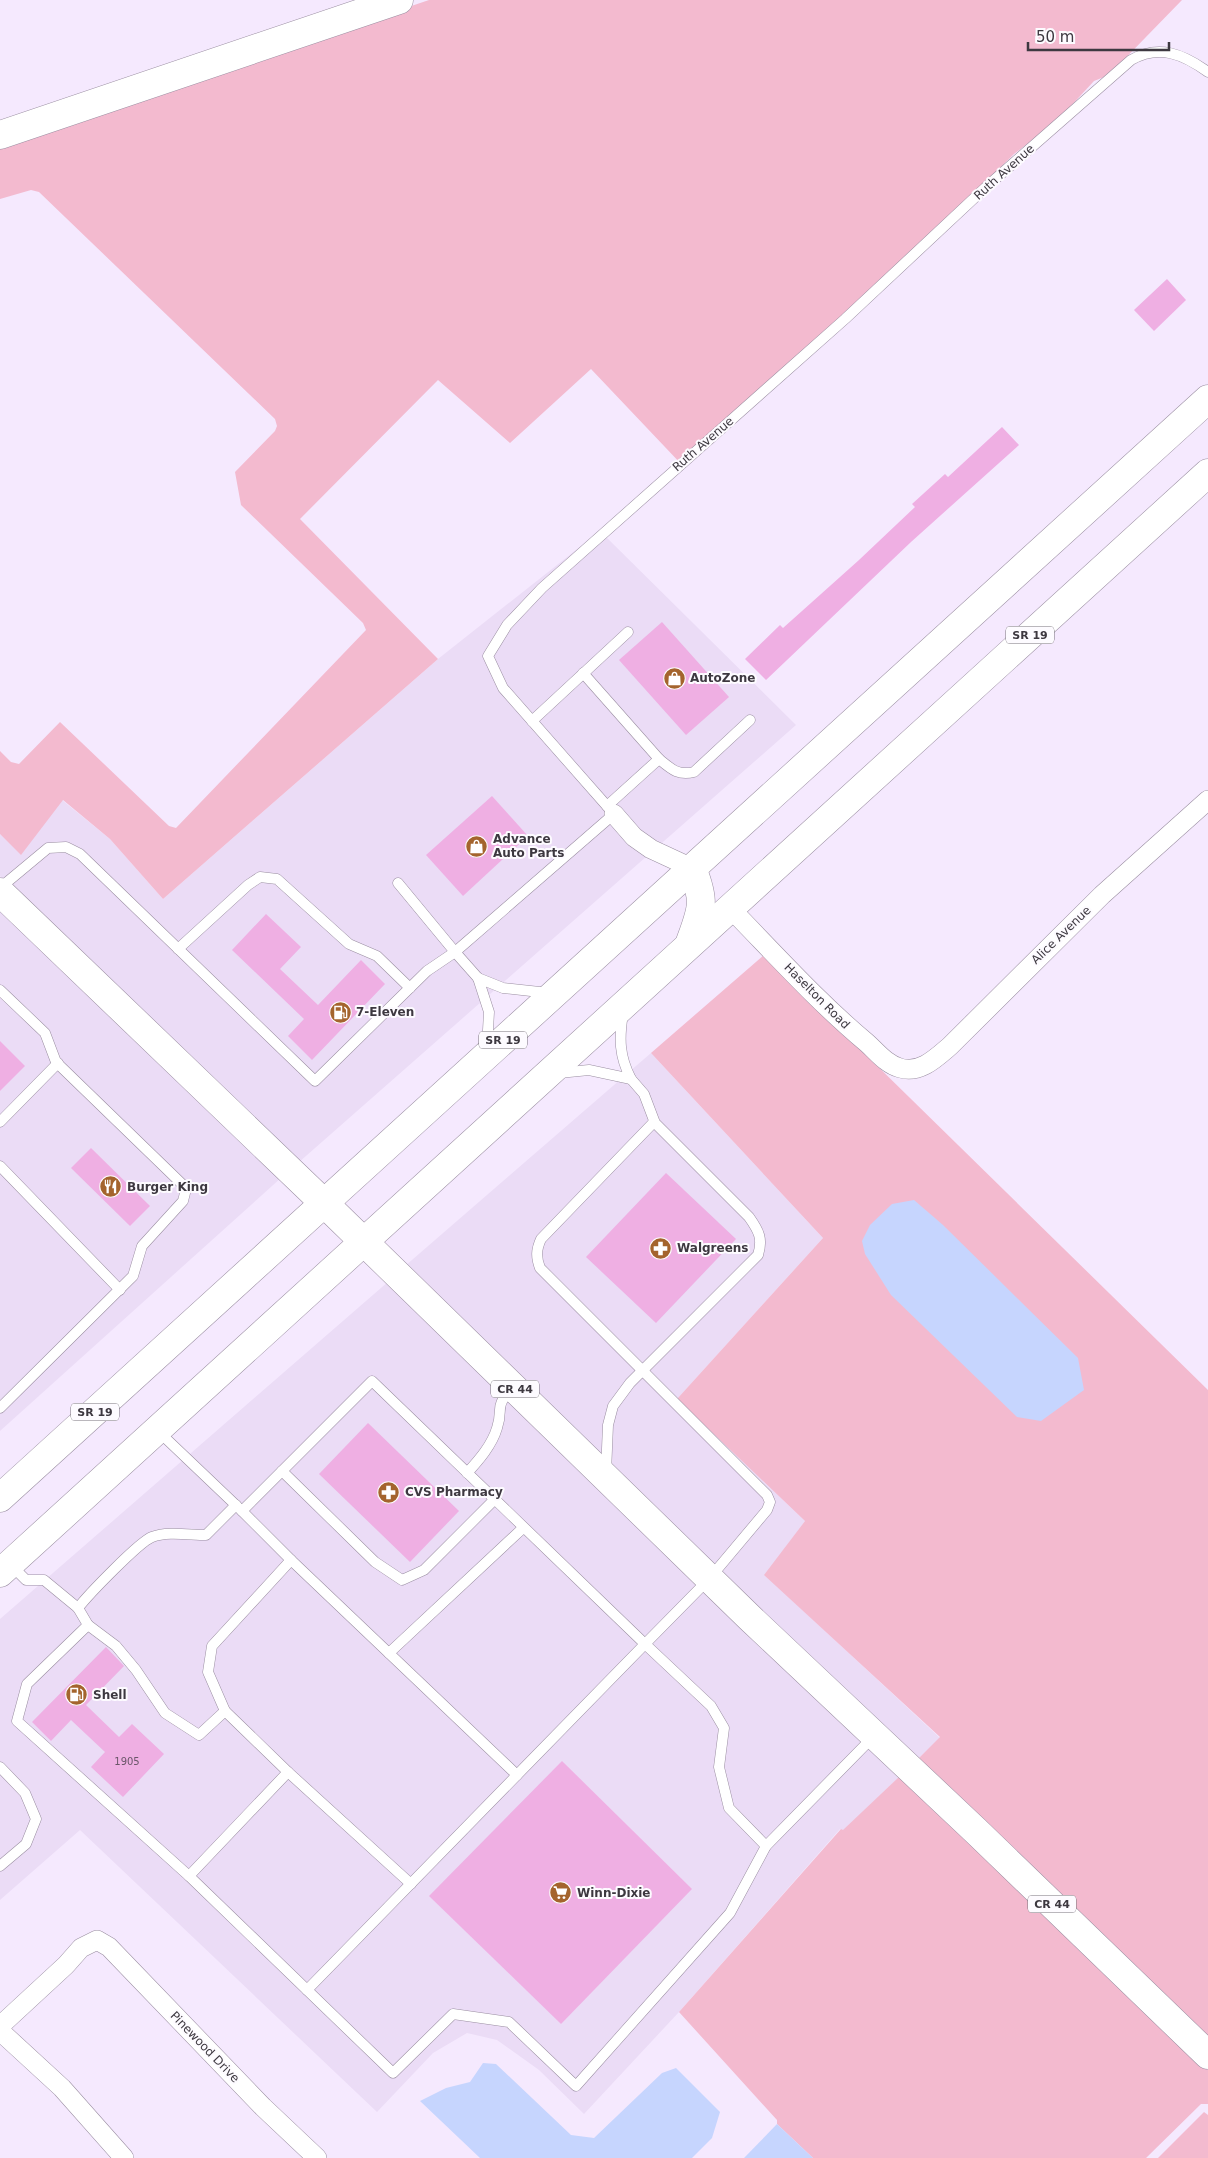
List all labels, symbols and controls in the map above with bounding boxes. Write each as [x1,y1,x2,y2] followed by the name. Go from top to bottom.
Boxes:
[1028,20,1169,52] scale bar
[1036,28,1074,46] text: 50 m
[971,141,1037,203] street label: Ruth Avenue
[670,414,736,474] street label: Ruth Avenue
[1006,626,1054,644] road number: SR 19
[662,666,686,690] shop icon: AutoZone
[690,671,755,685] place label: AutoZone
[493,832,564,860] place label: Advance Auto Parts
[465,834,489,858] shop icon: Advance Auto Parts
[1028,903,1094,967] street label: Alice Avenue
[781,960,853,1032] street label: Haselton Road
[328,1000,352,1024] fuel station icon: 7-Eleven
[356,1005,414,1019] place label: 7-Eleven
[479,1032,527,1048] road number: SR 19
[99,1175,123,1199] restaurant icon: Burger King
[127,1180,208,1194] place label: Burger King
[649,1236,673,1260] pharmacy icon: Walgreens
[677,1241,749,1255] place label: Walgreens
[491,1380,539,1398] road number: CR 44
[71,1404,119,1420] road number: SR 19
[377,1480,401,1504] pharmacy icon: CVS Pharmacy
[405,1485,503,1499] place label: CVS Pharmacy
[65,1683,89,1707] fuel station icon: Shell
[93,1688,127,1702] place label: Shell
[114,1756,140,1767] house number: 1905
[549,1881,573,1905] supermarket icon: Winn-Dixie
[577,1886,650,1900] place label: Winn-Dixie
[1028,1896,1076,1912] road number: CR 44
[168,2009,242,2085] street label: Pinewood Drive

